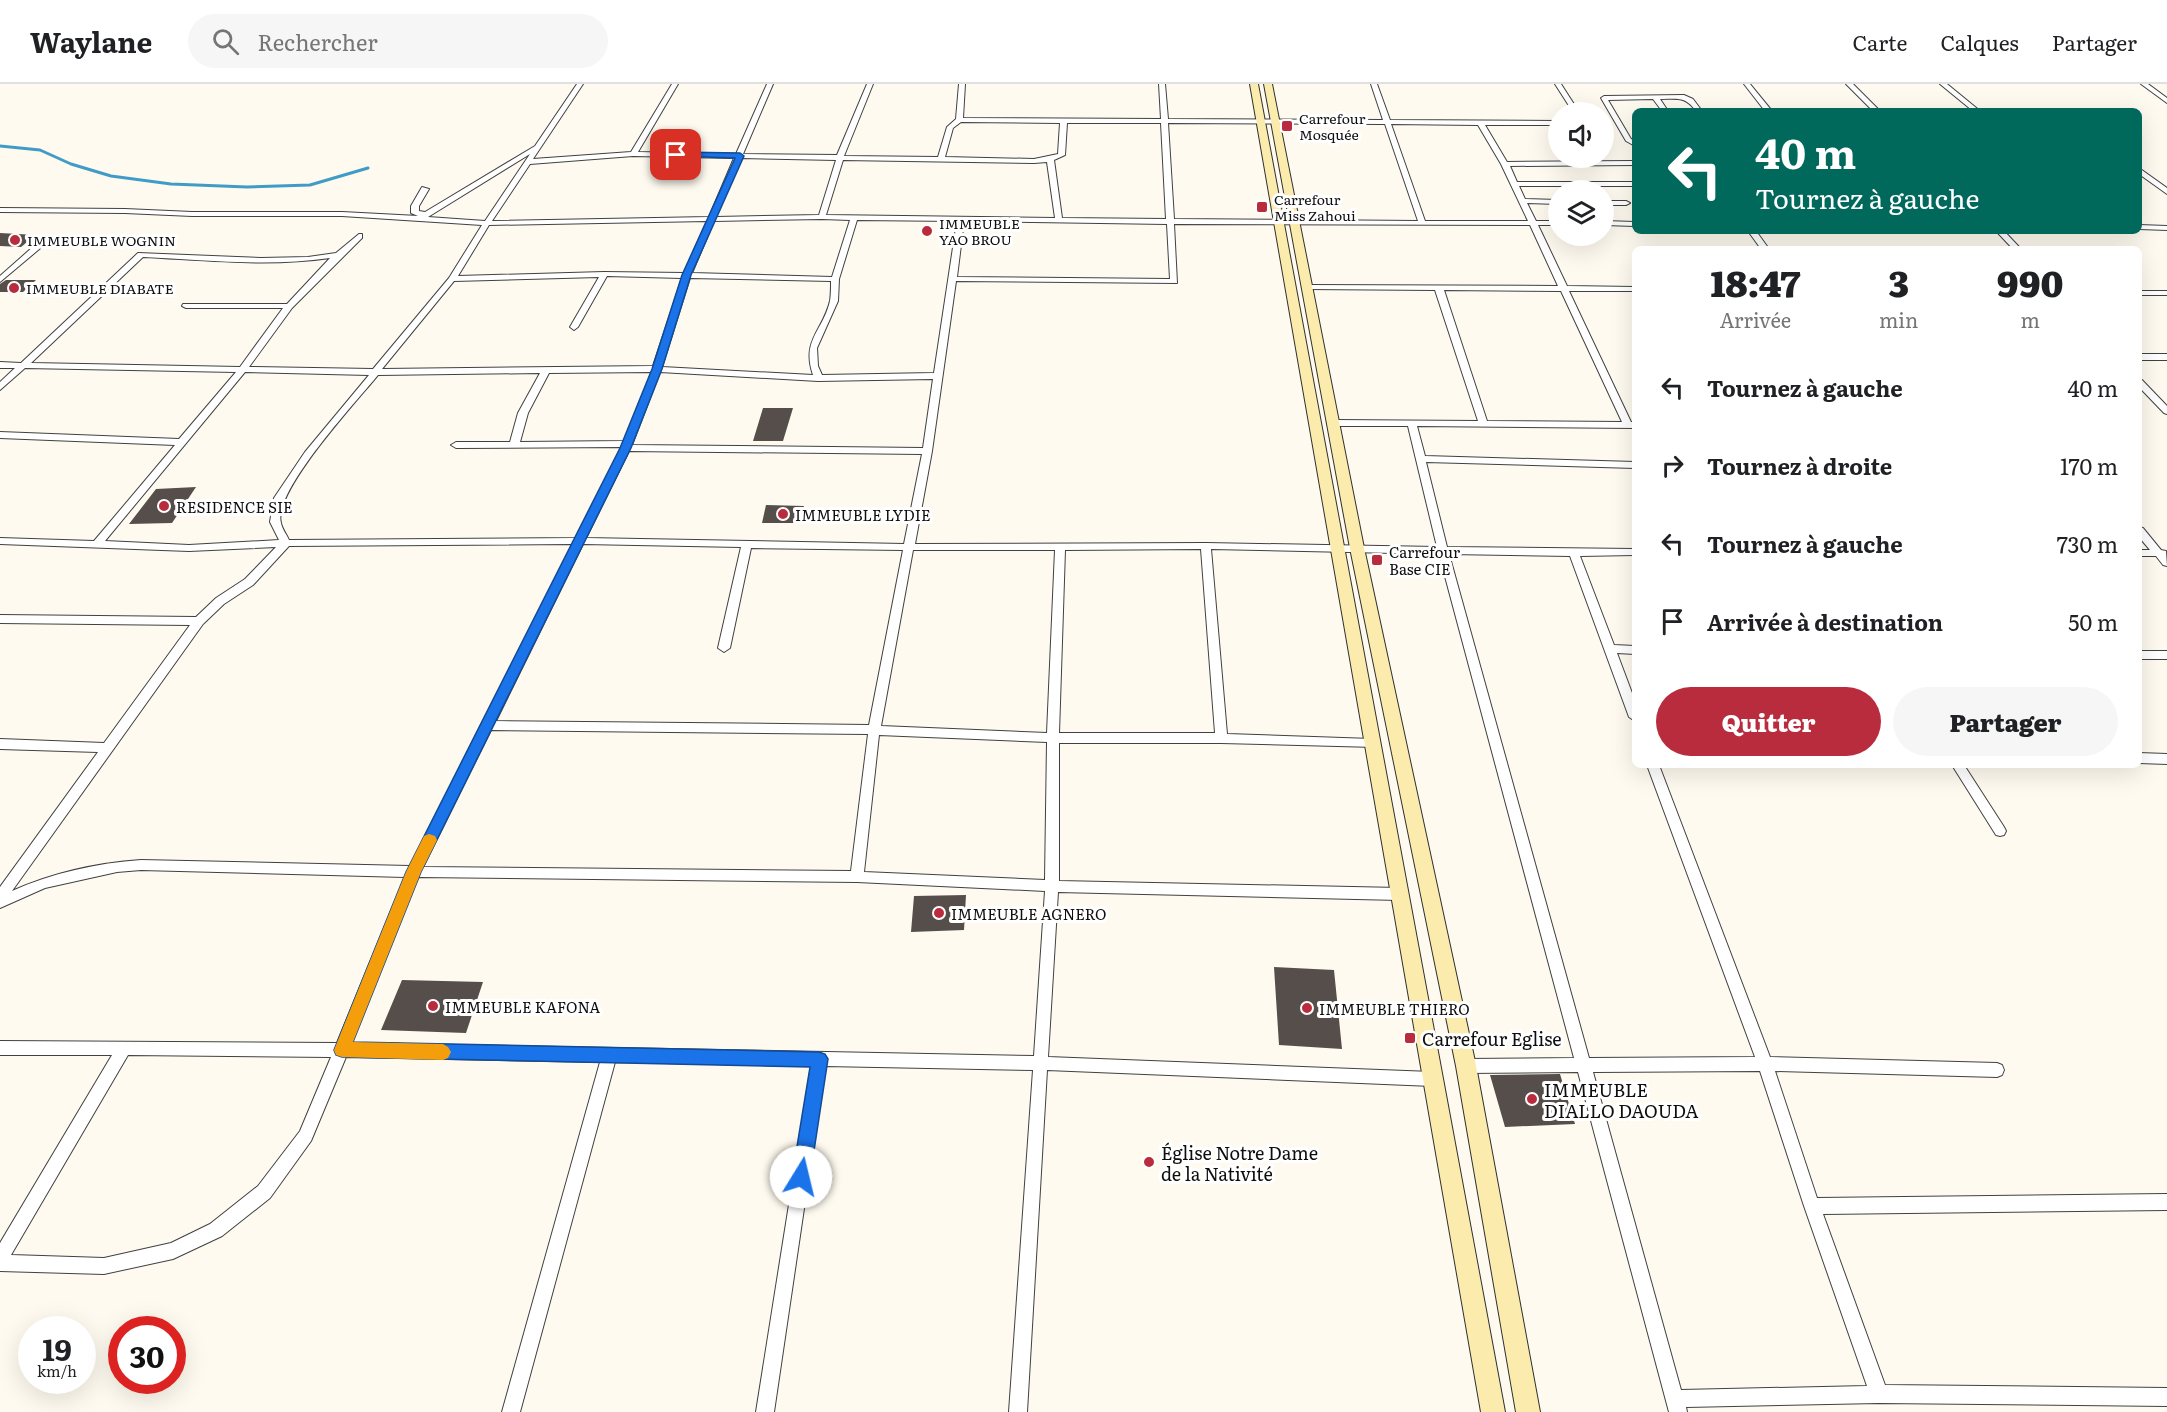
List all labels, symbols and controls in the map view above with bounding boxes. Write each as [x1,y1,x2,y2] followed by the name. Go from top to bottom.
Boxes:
[188,14,608,68] search box
[30,20,152,62] text: Waylane
[209,25,242,58] icon: search
[257,25,378,58] text: Rechercher
[1853,26,1907,57] text: Carte
[1940,26,2019,57] text: Calques
[2052,26,2137,57] text: Partager
[1548,102,1614,246] map controls
[1548,102,1614,168] button: sound
[1299,108,1366,144] place label: Carrefour Mosquée
[1280,119,1294,133] marker: Carrefour Mosquée
[1755,120,1856,182] text: 40 m
[650,129,701,180] pin
[1656,132,1734,210] icon: left
[659,138,692,171] icon: arrive
[1755,177,1979,217] text: Tournez à gauche
[1548,180,1614,246] button: layers
[1274,189,1356,225] place label: Carrefour Miss Zahoui
[1255,200,1269,214] marker: Carrefour Miss Zahoui
[939,213,1020,249] place label: IMMEUBLE YAO BROU
[920,224,934,238] marker: IMMEUBLE YAO BROU
[27,230,176,250] place label: IMMEUBLE WOGNIN
[8,233,22,247] marker: IMMEUBLE WOGNIN
[1711,255,1800,308] text: 18:47
[1888,255,1909,308] text: 3
[1997,255,2063,308] text: 990
[26,278,174,298] place label: IMMEUBLE DIABATE
[7,281,21,295] marker: IMMEUBLE DIABATE
[1720,304,1791,334] text: Arrivée
[1879,304,1918,334] text: min
[2020,304,2040,334] text: m
[1656,371,1689,404] icon: left
[1707,371,1903,404] text: Tournez à gauche
[2067,371,2118,404] text: 40 m
[1656,449,1689,482] icon: right
[1707,449,1892,482] text: Tournez à droite
[2060,449,2118,482] text: 170 m
[176,495,293,518] place label: RESIDENCE SIE
[157,499,171,513] marker: RESIDENCE SIE
[795,503,930,526] place label: IMMEUBLE LYDIE
[776,507,790,521] marker: IMMEUBLE LYDIE
[1656,527,1689,560] icon: left
[1707,527,1903,560] text: Tournez à gauche
[2057,527,2118,560] text: 730 m
[1389,540,1460,580] place label: Carrefour Base CIE
[1370,553,1384,567] marker: Carrefour Base CIE
[1656,605,1689,638] icon: arrive
[1707,605,1943,638] text: Arrivée à destination
[2068,605,2118,638] text: 50 m
[1656,687,1881,756] button: Quitter
[1893,687,2118,756] button: Partager
[951,902,1106,925] place label: IMMEUBLE AGNERO
[932,906,946,920] marker: IMMEUBLE AGNERO
[445,995,600,1018] place label: IMMEUBLE KAFONA
[1319,997,1470,1020] place label: IMMEUBLE THIERO
[426,999,440,1013] marker: IMMEUBLE KAFONA
[1300,1001,1314,1015] marker: IMMEUBLE THIERO
[1422,1025,1562,1052] place label: Carrefour Eglise
[1403,1031,1417,1045] marker: Carrefour Eglise
[1544,1076,1698,1124] place label: IMMEUBLE DIALLO DAOUDA
[1525,1092,1539,1106] marker: IMMEUBLE DIALLO DAOUDA
[1161,1139,1318,1187] place label: Église Notre Dame de la Nativité
[769,1145,833,1209] position arrow
[1142,1155,1156,1169] marker: Église Notre Dame de la Nativité
[108,1316,186,1394] speed limit sign: 30
[42,1326,72,1370] text: 19
[37,1359,77,1382] text: km/h

